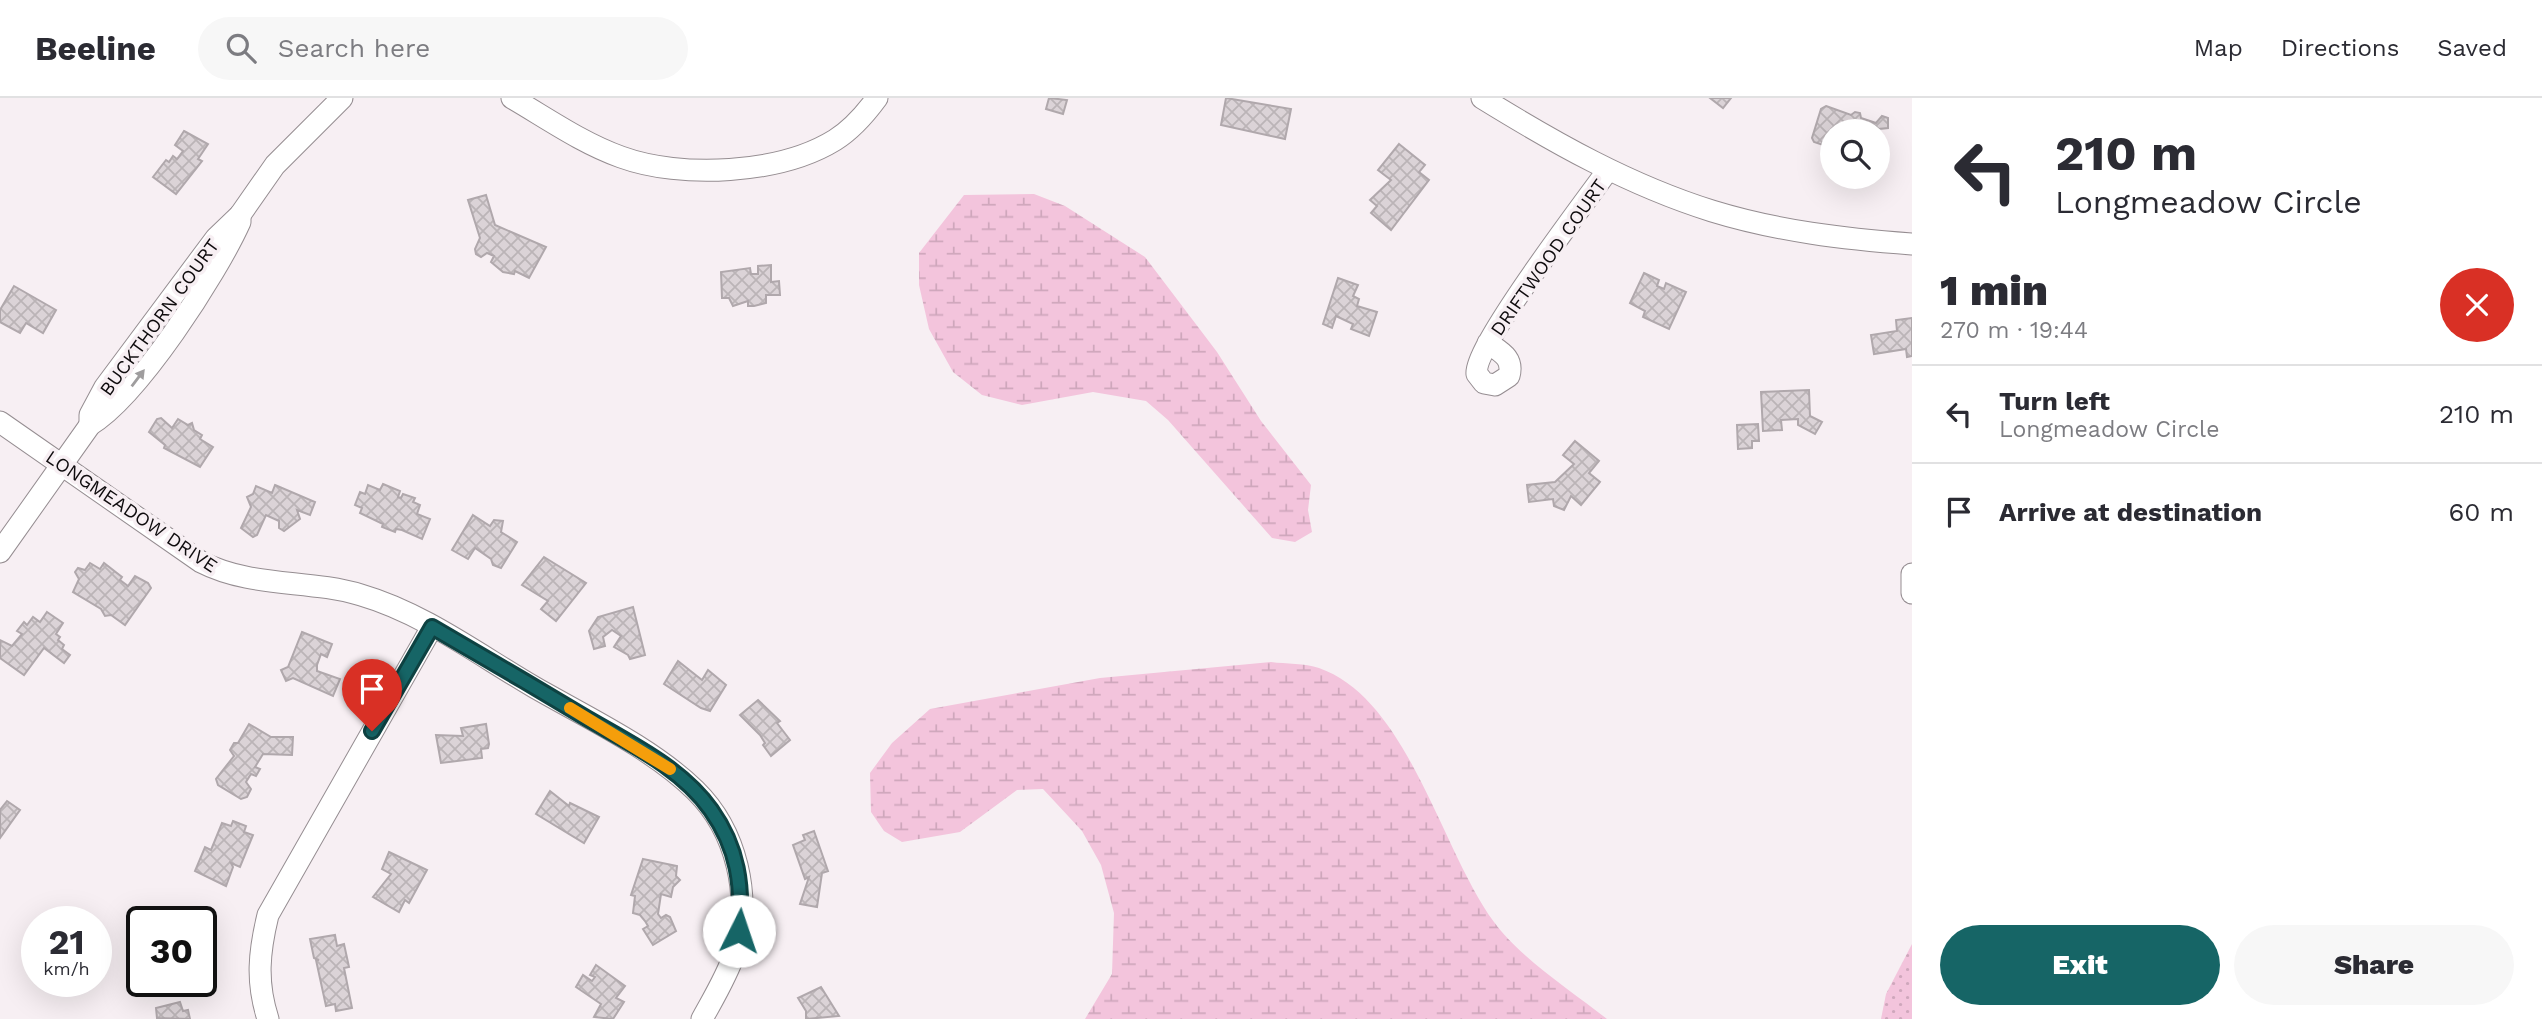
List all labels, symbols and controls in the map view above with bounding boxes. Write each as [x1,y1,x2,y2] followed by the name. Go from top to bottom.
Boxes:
[198,17,688,80] search box
[35,29,156,68] text: Beeline
[222,29,260,67] icon: search
[278,33,430,63] text: Search here
[2194,34,2243,62] text: Map
[2281,34,2399,62] text: Directions
[2437,34,2507,62] text: Saved
[1820,119,1890,189] map controls
[1820,119,1890,189] button: search
[2055,124,2197,182] text: 210 m
[1940,126,2031,217] icon: left
[1486,174,1611,340] street label: DRIFTWOOD COURT
[2055,183,2362,221] text: Longmeadow Circle
[95,234,224,400] street label: BUCKTHORN COURT
[1940,266,2048,315] text: 1 min
[2440,268,2514,342] button: close
[1940,317,2088,344] text: 270 m · 19:44
[131,370,146,388] one-way arrow
[1999,386,2110,416] text: Turn left
[1940,395,1978,433] icon: left
[2439,399,2514,429] text: 210 m
[1999,416,2219,443] text: Longmeadow Circle
[41,445,222,577] street label: LONGMEADOW DRIVE
[1940,493,1978,531] icon: arrive
[1999,497,2262,527] text: Arrive at destination
[2448,497,2514,527] text: 60 m
[342,659,402,731] pin
[353,670,391,708] icon: arrive
[702,894,776,968] position arrow
[126,906,217,997] speed limit sign: 30
[49,921,84,963] text: 21
[1940,925,2220,1005] button: Exit
[2234,925,2514,1005] button: Share
[43,958,90,979] text: km/h

